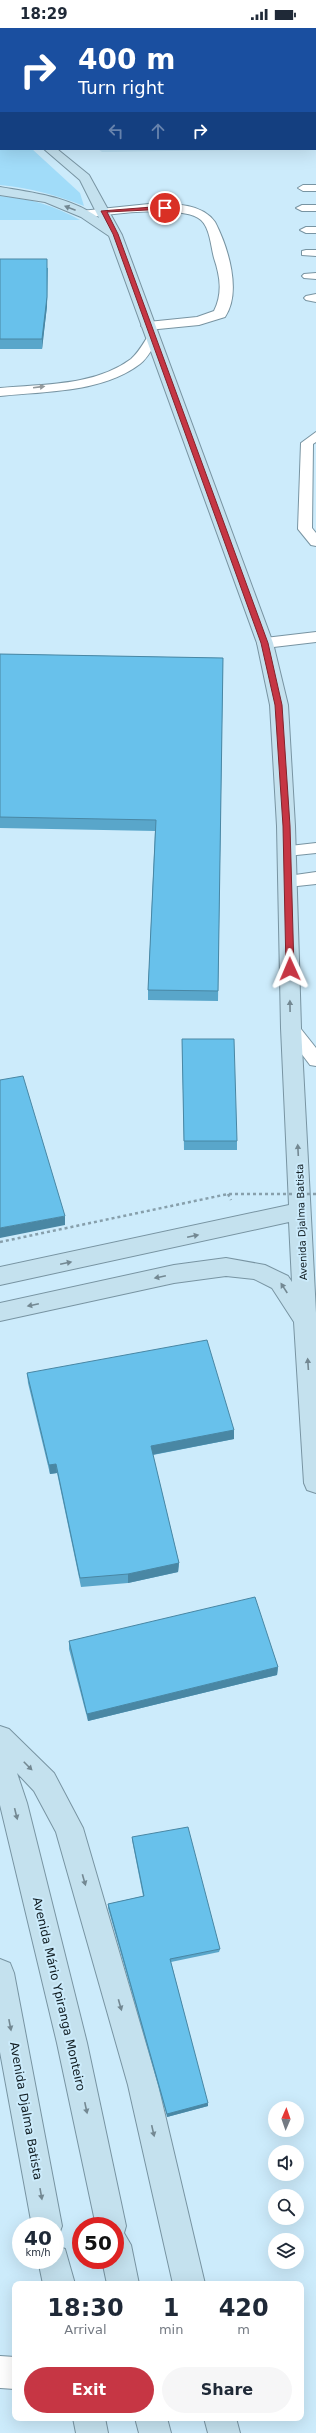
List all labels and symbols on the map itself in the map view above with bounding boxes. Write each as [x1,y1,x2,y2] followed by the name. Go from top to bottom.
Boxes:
[148,191,182,225] pin
[64,204,76,210] one-way arrow
[33,384,45,390] one-way arrow
[269,948,311,990] position arrow
[287,1000,294,1012] one-way arrow
[294,1144,301,1156] one-way arrow
[294,1164,309,1280] street label: Avenida Djalma Batista
[187,1232,199,1238] one-way arrow
[60,1259,72,1265] one-way arrow
[154,1274,166,1280] one-way arrow
[280,1282,287,1294] one-way arrow
[27,1302,39,1308] one-way arrow
[305,1358,311,1370] one-way arrow
[23,1761,33,1771] one-way arrow
[13,1808,19,1820] one-way arrow
[81,1875,87,1887] one-way arrow
[30,1896,88,2092] street label: Avenida Mário Ypiranga Monteiro
[117,2000,123,2012] one-way arrow
[7,2019,13,2031] one-way arrow
[7,2041,45,2181] street label: Avenida Djalma Batista
[268,2101,304,2137] north arrow
[84,2102,90,2115] one-way arrow
[151,2125,157,2137] one-way arrow
[38,2188,44,2201] one-way arrow
[72,2217,124,2269] speed limit sign: 50

